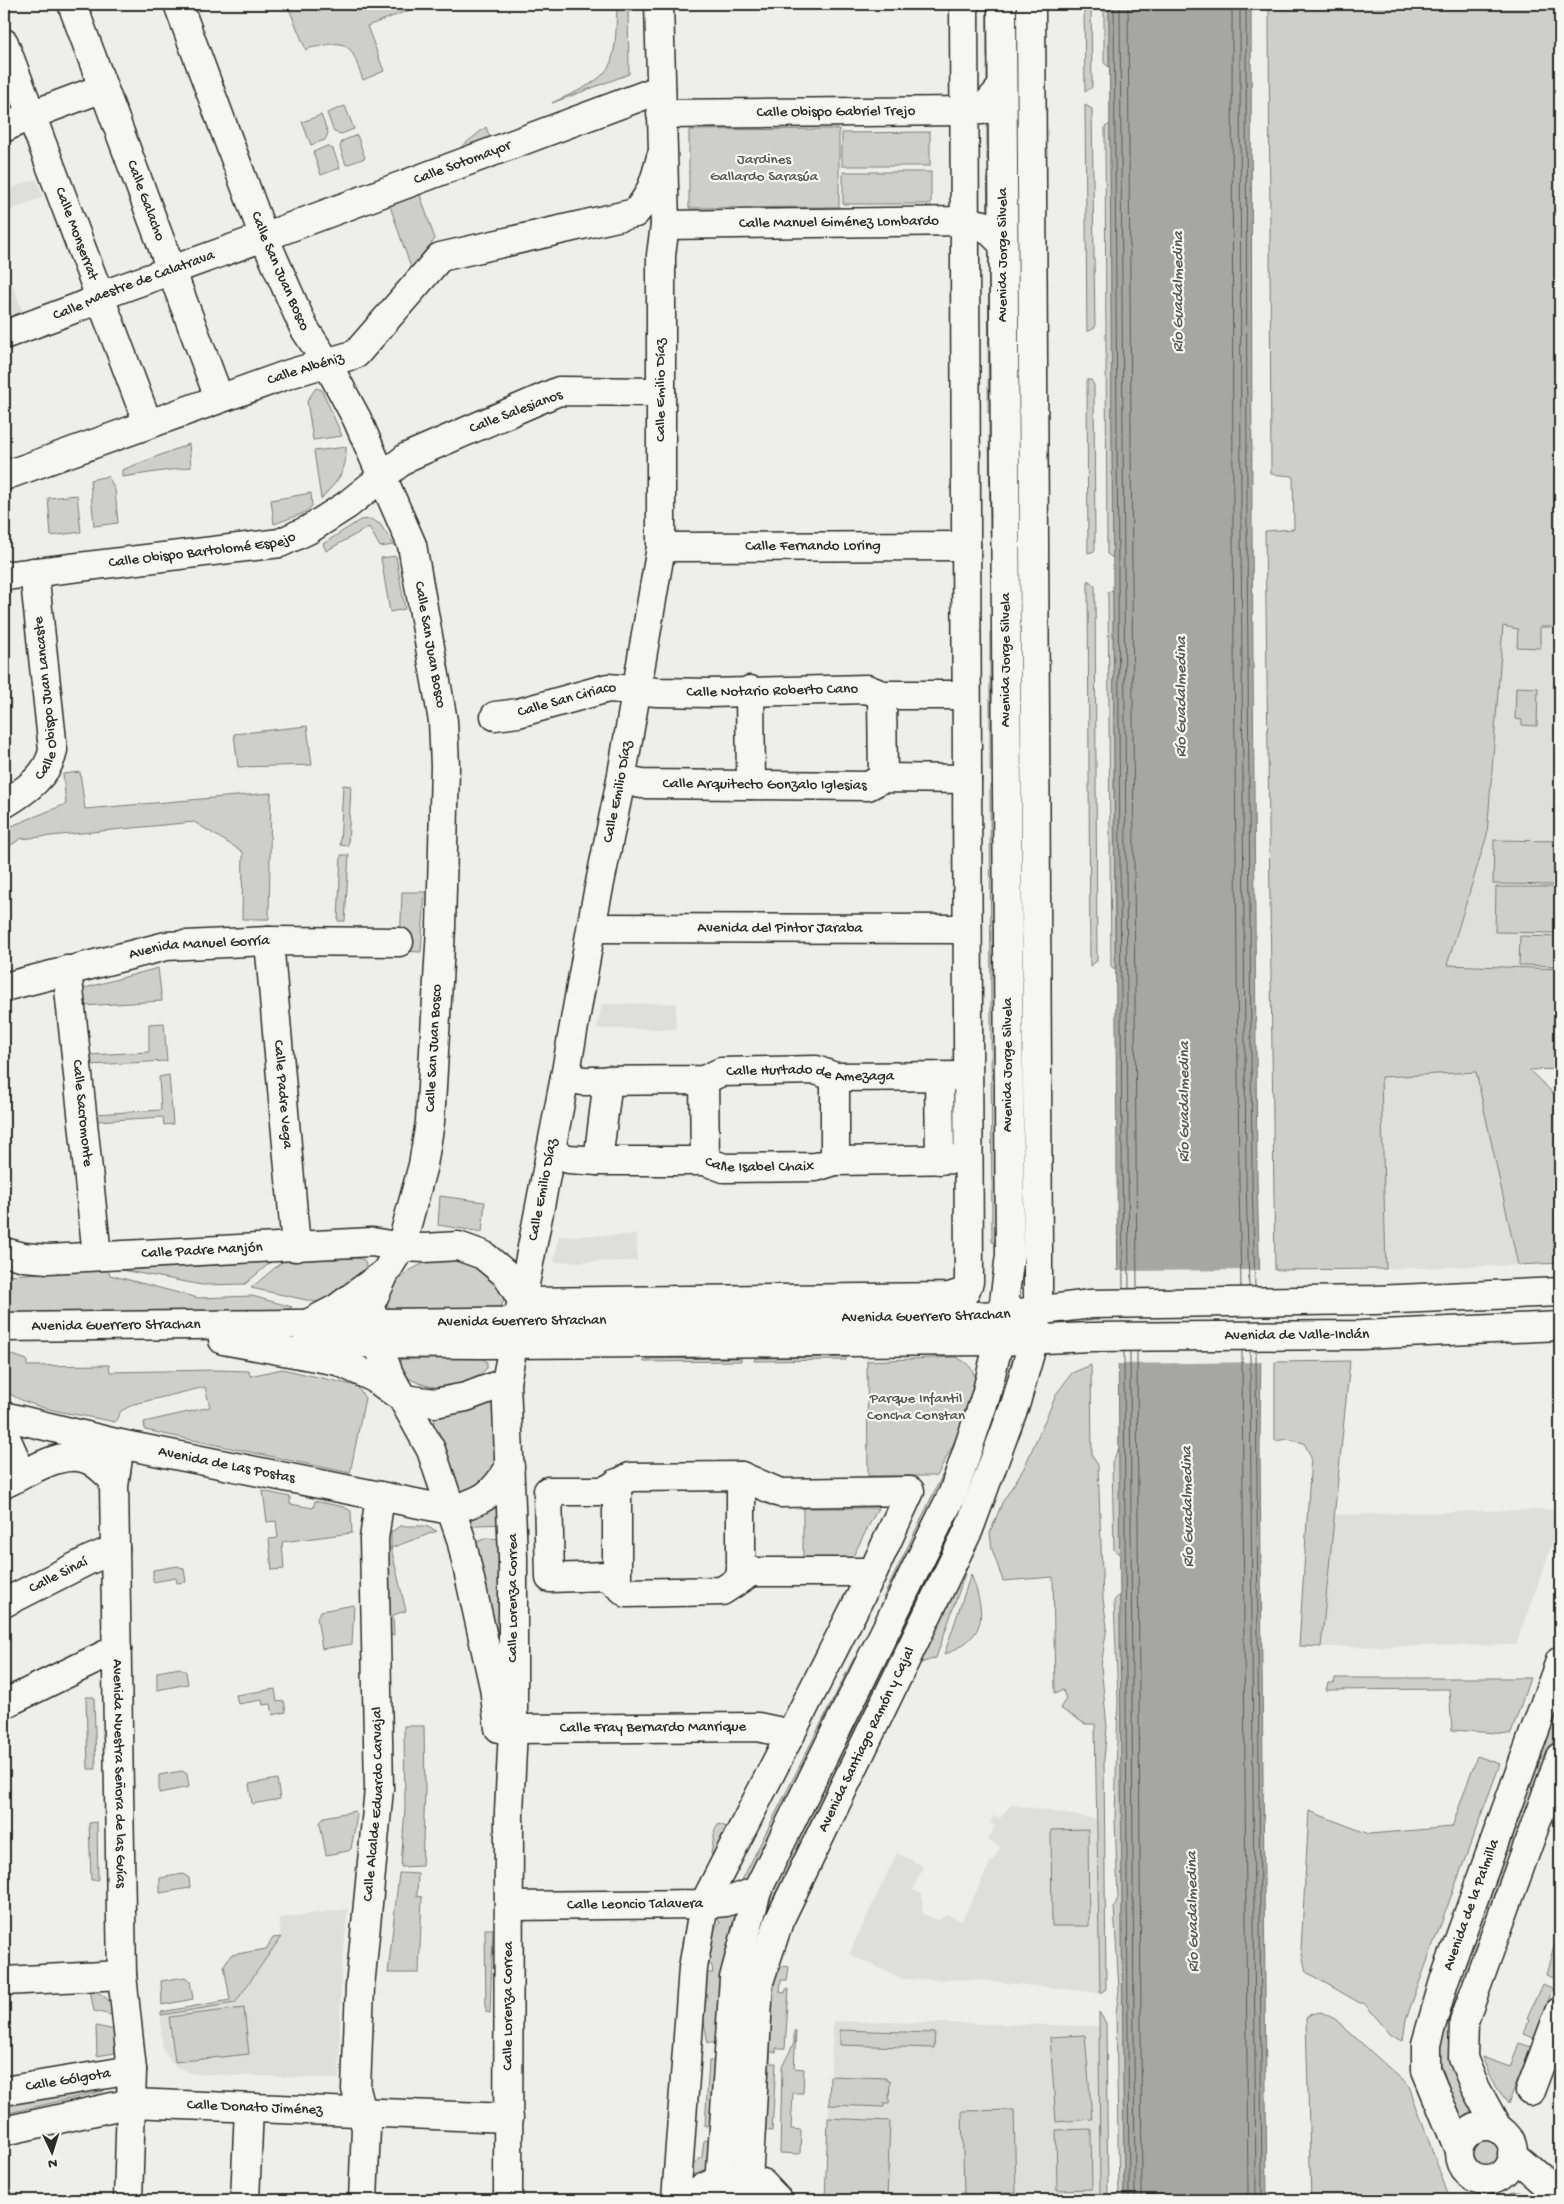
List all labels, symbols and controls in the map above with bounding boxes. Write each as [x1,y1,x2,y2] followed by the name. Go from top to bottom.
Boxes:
[756,102,916,122] street label: Calle Obispo Gabriel Trejo
[411,136,515,189] street label: Calle Sotomayor
[710,151,819,186] park label: Jardines Gallardo Sarasúa
[122,158,169,244] street label: Calle Galacho
[50,185,103,285] street label: Calle Monserrat
[994,187,1012,322] street label: Avenida Jorge Silvela
[246,209,313,334] street label: Calle San Juan Bosco
[739,212,939,233] street label: Calle Manuel Giménez Lombardo
[1170,230,1189,353] water label: Río Guadalmedina
[50,246,218,325] street label: Calle Maestre de Calatrava
[652,338,670,442] street label: Calle Emilio Díaz
[265,349,346,390] street label: Calle Albéniz
[467,386,566,438] street label: Calle Salesianos
[107,528,299,572] street label: Calle Obispo Bartolomé Espejo
[745,537,881,556] street label: Calle Fernando Loring
[410,580,450,710] street label: Calle San Juan Bosco
[997,592,1015,727] street label: Avenida Jorge Silvela
[30,615,62,784] street label: Calle Obispo Juan Lancaste
[1173,635,1192,758] water label: Río Guadalmedina
[516,679,617,722] street label: Calle San Ciriaco
[686,680,859,702] street label: Calle Notario Roberto Cano
[599,739,637,844] street label: Calle Emilio Díaz
[662,775,867,795] street label: Calle Arquitecto Gonzalo Iglesias
[697,919,863,938] street label: Avenida del Pintor Jaraba
[127,932,271,964] street label: Avenida Manuel Gorría
[422,983,446,1112] street label: Calle San Juan Bosco
[999,997,1017,1132] street label: Avenida Jorge Silvela
[269,1039,296,1150] street label: Calle Padre Vega
[1176,1040,1195,1163] water label: Río Guadalmedina
[67,1059,97,1168] street label: Calle Sacromonte
[726,1061,895,1086] street label: Calle Hurtado de Amezaga
[525,1137,562,1242] street label: Calle Emilio Díaz
[702,1153,814,1177] street label: Calle Isabel Chaix
[141,1239,263,1263] street label: Calle Padre Manjón
[841,1305,1011,1327] street label: Avenida Guerrero Strachan
[437,1312,607,1331] street label: Avenida Guerrero Strachan
[31,1316,201,1336] street label: Avenida Guerrero Strachan
[1224,1326,1370,1345] street label: Avenida de Valle-Inclán
[867,1390,965,1425] park label: Parque Infantil Concha Constan
[157,1443,297,1488] street label: Avenida de Las Postas
[1178,1445,1200,1568] water label: Río Guadalmedina
[504,1533,522,1662] street label: Calle Lorenza Correa
[26,1553,91,1598] street label: Calle Sinaí
[814,1644,919,1835] street label: Avenida Santiago Ramón y Cajal
[108,1659,130,1889] street label: Avenida Nuestra Señora de las Guías
[359,1707,388,1902] street label: Calle Alcalde Eduardo Carvajal
[560,1718,747,1738] street label: Calle Fray Bernardo Manrique
[1440,1836,1504,1973] street label: Avenida de la Palmilla
[1183,1850,1205,1973] water label: Río Guadalmedina
[567,1895,704,1914] street label: Calle Leoncio Talavera
[499,1941,518,2071] street label: Calle Lorenza Correa
[24,2065,113,2096] street label: Calle Gólgota
[187,2096,324,2120] street label: Calle Donato Jiménez
[28,2126,78,2176] north arrow
[48,2154,58,2171] text: N

